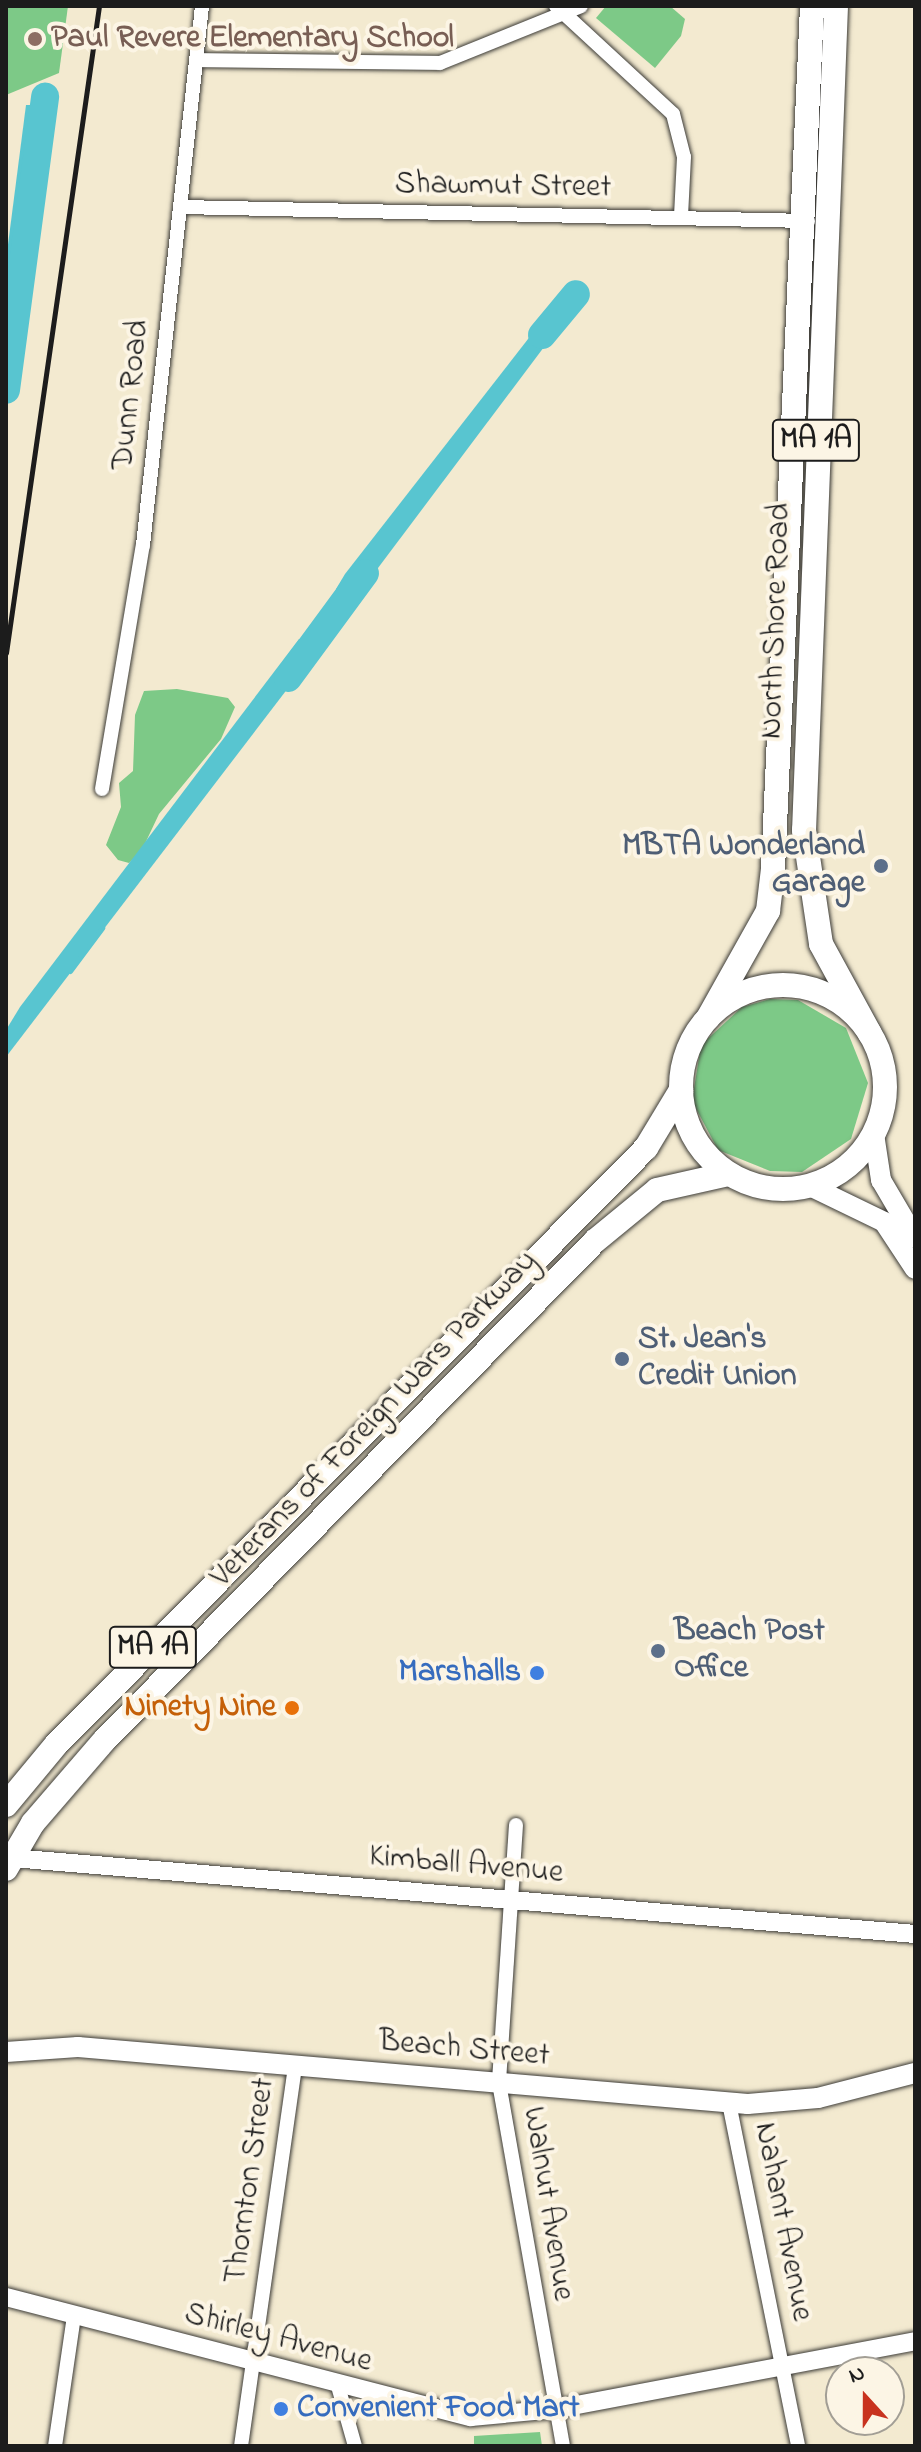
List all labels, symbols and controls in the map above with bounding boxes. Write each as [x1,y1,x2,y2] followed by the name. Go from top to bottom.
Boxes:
[51,20,454,58] place label: Paul Revere Elementary School
[26,30,44,48] marker: Paul Revere Elementary School
[394,166,612,208] street label: Shawmut Street
[105,318,159,472] street label: Dunn Road
[770,414,862,466] road number: MA 1A
[754,502,800,740] street label: North Shore Road
[622,829,865,904] place label: MBTA Wonderland Garage
[872,857,890,875] marker: MBTA Wonderland Garage
[203,1243,547,1597] street label: Veterans of Foreign Wars Parkway
[638,1322,796,1397] place label: St. Jean's Credit Union
[613,1350,631,1368] marker: St. Jean's Credit Union
[674,1614,825,1689] place label: Beach Post Office
[107,1621,199,1673] road number: MA 1A
[649,1642,667,1660] marker: Beach Post Office
[399,1654,521,1692] place label: Marshalls
[528,1664,546,1682] marker: Marshalls
[125,1689,276,1727] place label: Ninety Nine
[283,1699,301,1717] marker: Ninety Nine
[367,1838,565,1894] street label: Kimball Avenue
[377,2023,551,2077] street label: Beach Street
[218,2075,284,2287] street label: Thornton Street
[513,2104,581,2304] street label: Walnut Avenue
[744,2119,820,2325] street label: Nahant Avenue
[180,2296,376,2382] street label: Shirley Avenue
[825,2356,905,2436] north arrow
[844,2358,870,2393] text: N
[297,2390,580,2428] place label: Convenient Food Mart
[272,2400,290,2418] marker: Convenient Food Mart

